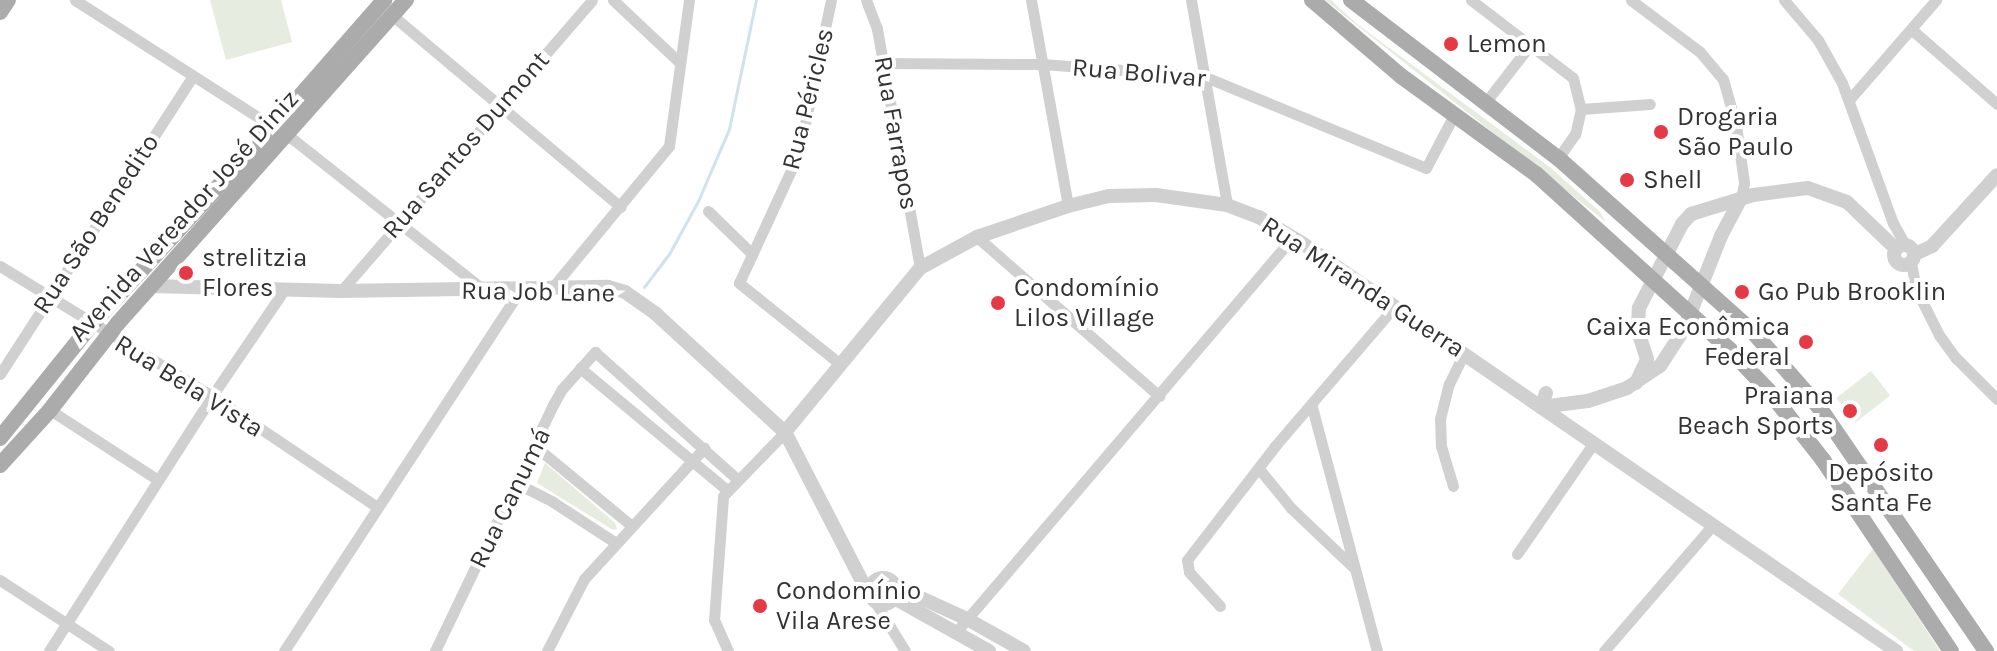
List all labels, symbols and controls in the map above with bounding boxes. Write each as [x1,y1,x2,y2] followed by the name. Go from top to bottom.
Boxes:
[775,25,841,173] street label: Rua Péricles
[1467,28,1547,60] place label: Lemon
[1442,35,1460,53] marker: Lemon
[376,45,556,245] street label: Rua Santos Dumont
[1071,52,1207,94] street label: Rua Bolivar
[867,54,925,212] street label: Rua Farrapos
[63,84,305,348] street label: Avenida Vereador José Diniz
[1677,101,1793,162] place label: Drogaria São Paulo
[1652,123,1670,141] marker: Drogaria São Paulo
[26,128,166,320] street label: Rua São Benedito
[1643,164,1702,196] place label: Shell
[1618,171,1636,189] marker: Shell
[1255,210,1471,364] street label: Rua Miranda Guerra
[202,242,307,304] place label: strelitzia Flores
[177,264,195,282] marker: strelitzia Flores
[1014,272,1159,334] place label: Condomínio Lilos Village
[461,275,615,309] street label: Rua Job Lane
[1758,276,1946,308] place label: Go Pub Brooklin
[1733,283,1751,301] marker: Go Pub Brooklin
[989,294,1007,312] marker: Condomínio Lilos Village
[1586,311,1790,372] place label: Caixa Econômica Federal
[109,328,269,444] street label: Rua Bela Vista
[1797,333,1815,351] marker: Caixa Econômica Federal
[1677,380,1834,442] place label: Praiana Beach Sports
[1841,402,1859,420] marker: Praiana Beach Sports
[463,423,557,573] street label: Rua Canumá
[1872,436,1890,454] marker: Depósito Santa Fe
[1828,457,1934,518] place label: Depósito Santa Fe
[776,575,921,636] place label: Condomínio Vila Arese
[751,597,769,615] marker: Condomínio Vila Arese

